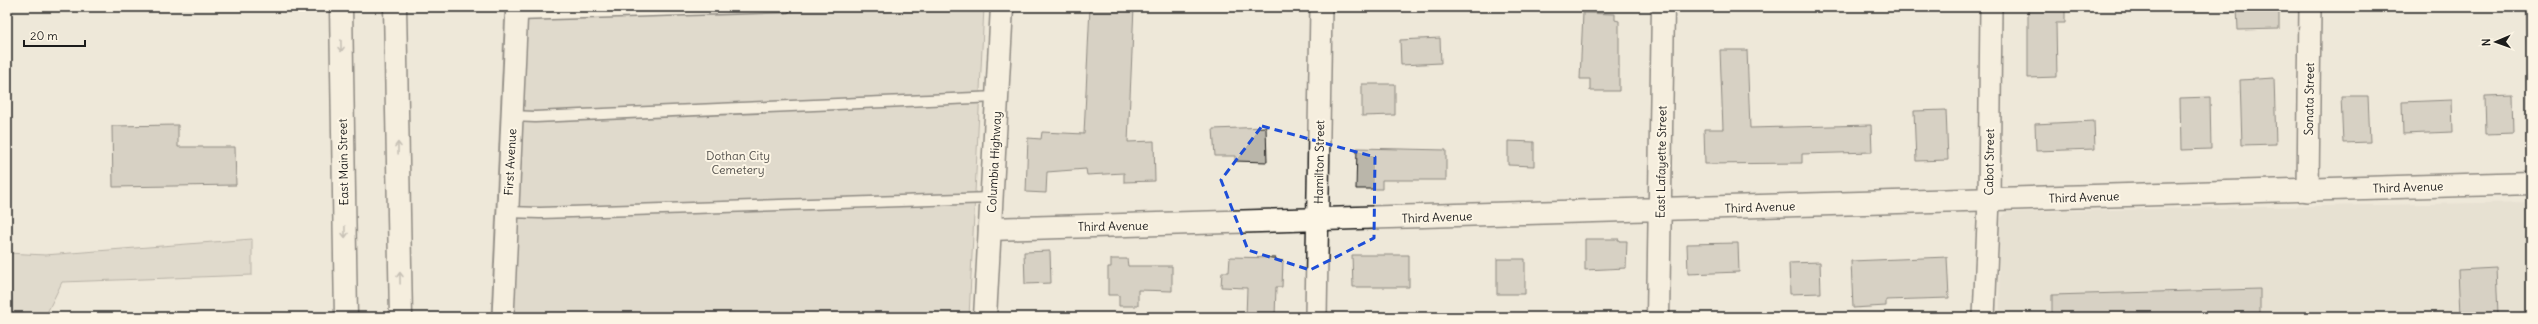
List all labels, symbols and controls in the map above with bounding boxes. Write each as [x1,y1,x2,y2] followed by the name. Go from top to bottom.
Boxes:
[24,22,85,48] scale bar
[2476,22,2516,62] north arrow
[30,28,58,43] text: 20 m
[2479,38,2493,46] text: N
[338,39,345,52] one-way arrow
[2301,62,2317,136] street label: Sonata Street
[1653,106,1669,218] street label: East Lafayette Street
[984,111,1004,213] street label: Columbia Highway
[335,118,351,206] street label: East Main Street
[1311,120,1327,204] street label: Hamilton Street
[501,128,519,196] street label: First Avenue
[1981,128,1997,196] street label: Cabot Street
[394,142,402,155] one-way arrow
[706,148,770,177] park label: Dothan City Cemetery
[2372,178,2444,196] street label: Third Avenue
[2048,188,2120,206] street label: Third Avenue
[1724,198,1796,216] street label: Third Avenue
[1401,208,1473,226] street label: Third Avenue
[1077,218,1149,234] street label: Third Avenue
[341,225,348,238] one-way arrow
[396,272,404,285] one-way arrow

